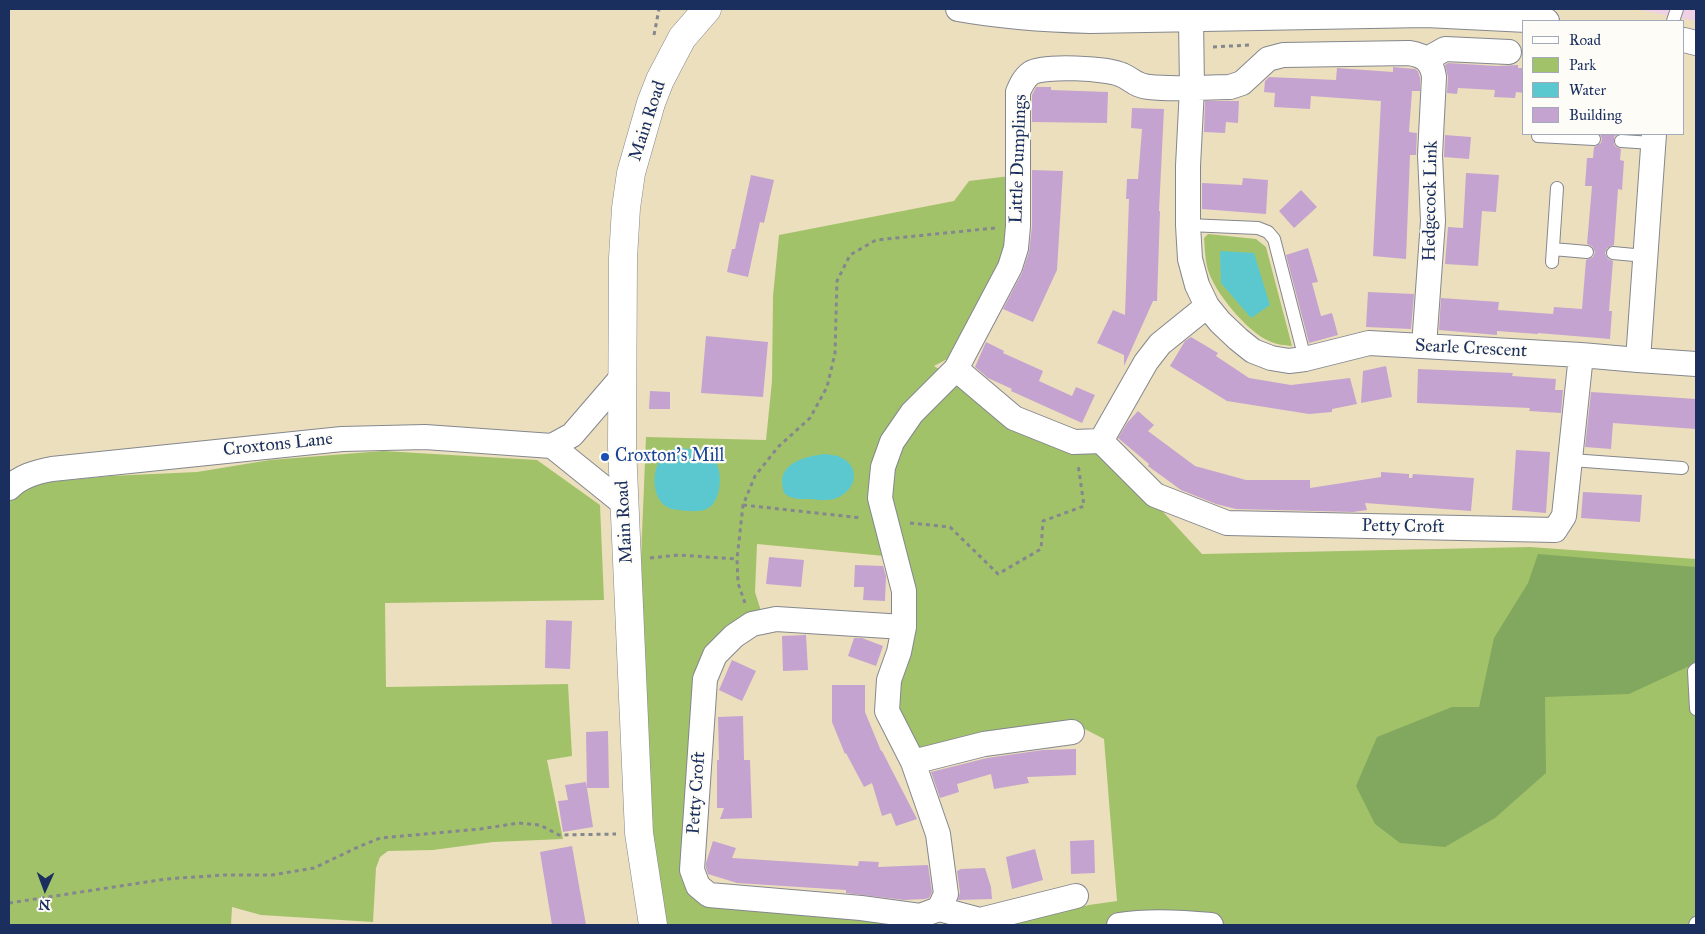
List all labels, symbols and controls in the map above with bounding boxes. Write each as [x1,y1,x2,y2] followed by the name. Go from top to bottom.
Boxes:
[1522,20,1685,135] legend
[1569,31,1601,49] text: Road
[1569,56,1596,74] text: Park
[625,78,671,164] street label: Main Road
[1569,81,1606,99] text: Water
[1006,94,1032,224] street label: Little Dumplings
[1569,106,1622,124] text: Building
[1419,140,1443,262] street label: Hedgecock Link
[1414,335,1528,363] street label: Searle Crescent
[222,429,334,461] street label: Croxtons Lane
[615,446,724,468] place label: Croxton's Mill
[599,451,611,463] marker: Croxton's Mill
[612,480,638,564] street label: Main Road
[1361,515,1445,539] street label: Petty Croft
[683,751,711,835] street label: Petty Croft
[20,864,70,914] north arrow
[38,896,51,913] text: N

